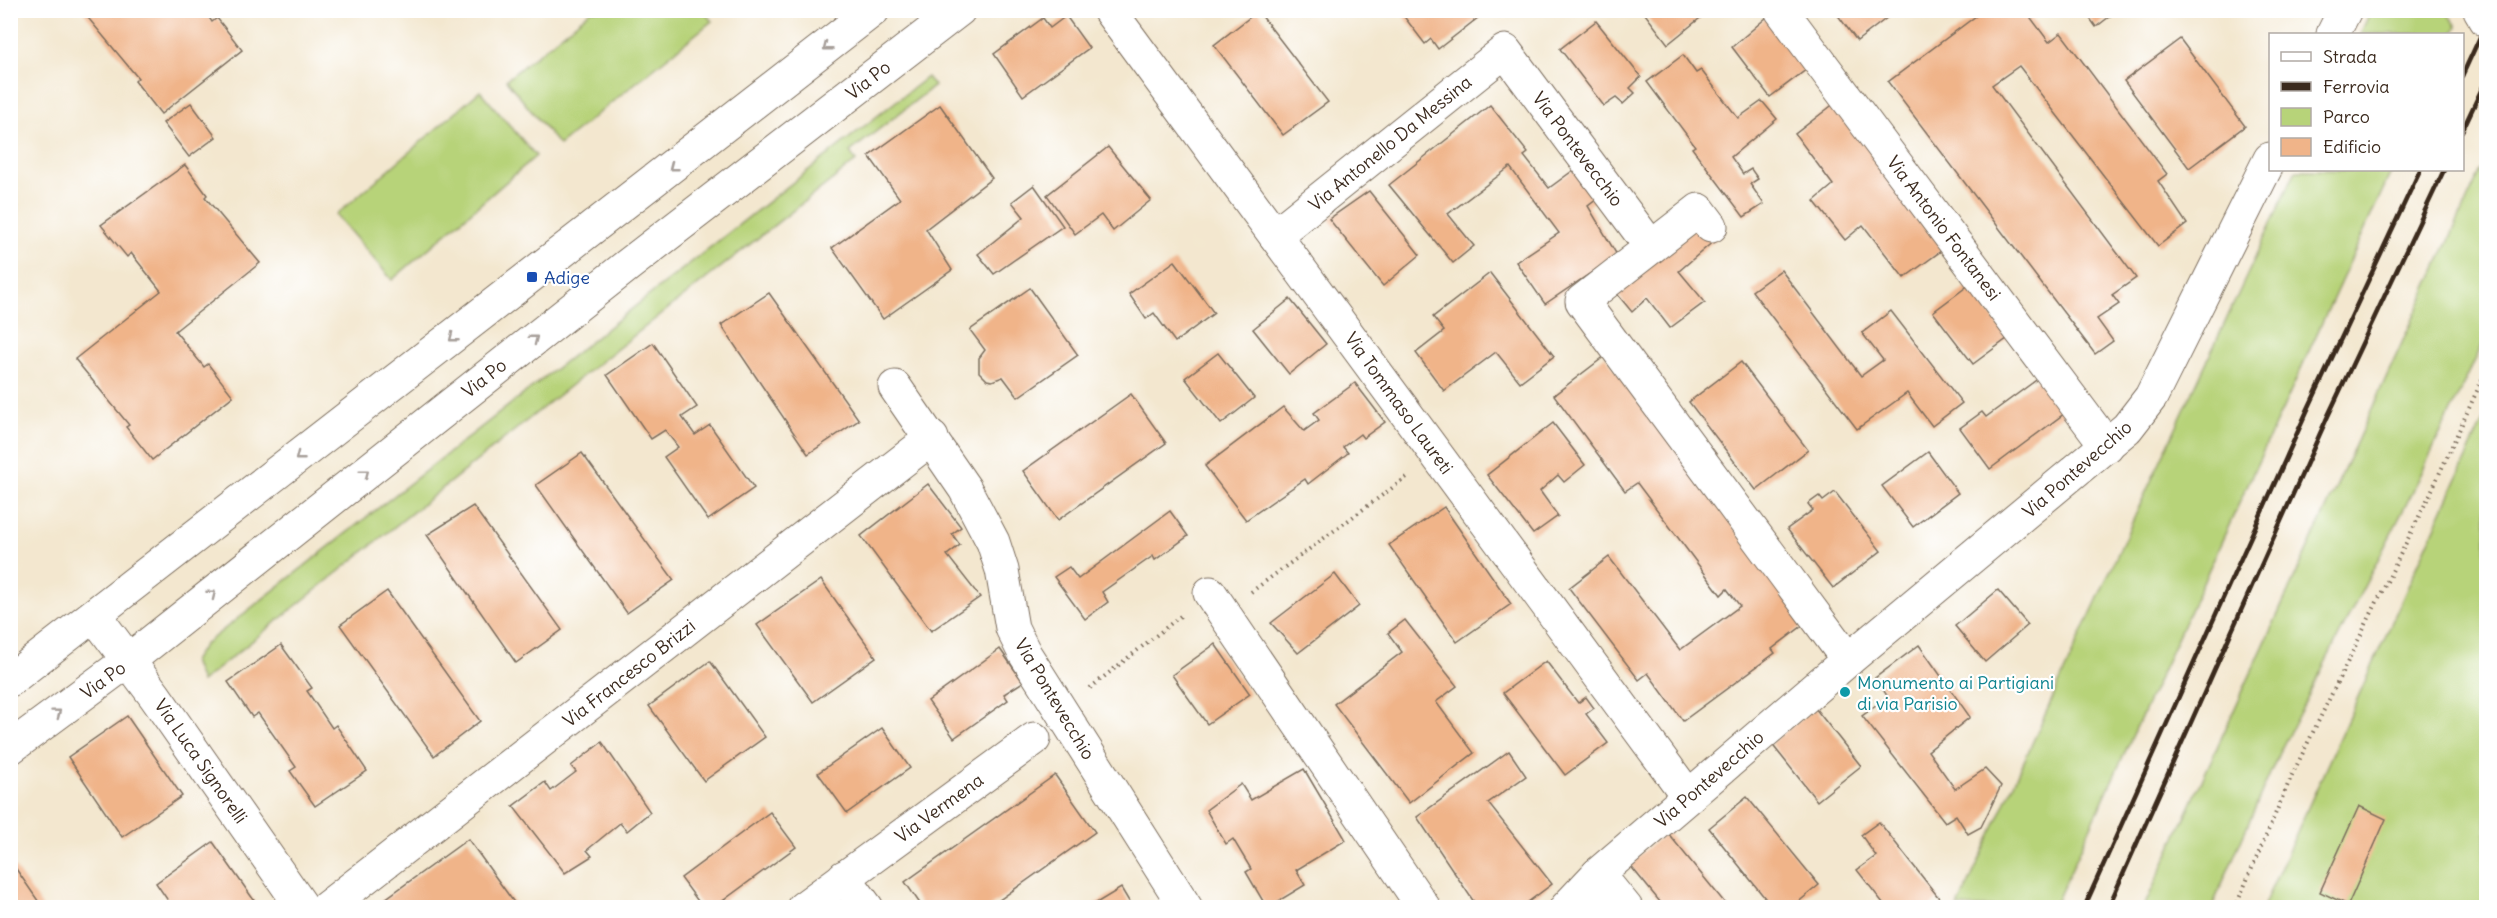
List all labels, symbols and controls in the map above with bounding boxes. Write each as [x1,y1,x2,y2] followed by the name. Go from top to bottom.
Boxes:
[2269,33,2464,171] legend
[823,39,834,50] one-way arrow
[2323,45,2377,68] text: Strada
[841,55,895,105] street label: Via Po
[1304,70,1476,216] street label: Via Antonello Da Messina
[2323,75,2390,98] text: Ferrovia
[1527,87,1629,211] street label: Via Pontevecchio
[2323,105,2370,128] text: Parco
[2323,135,2381,158] text: Edificio
[1882,151,2006,305] street label: Via Antonio Fontanesi
[669,159,680,170] one-way arrow
[544,266,590,289] place label: Adige
[525,270,539,284] marker: Adige
[1340,328,1458,478] street label: Via Tommaso Laureti
[449,331,460,342] one-way arrow
[527,335,538,346] one-way arrow
[457,353,511,403] street label: Via Po
[2018,415,2136,523] street label: Via Pontevecchio
[295,450,306,461] one-way arrow
[358,469,369,480] one-way arrow
[205,590,216,601] one-way arrow
[558,614,700,732] street label: Via Francesco Brizzi
[1010,634,1100,764] street label: Via Pontevecchio
[76,656,130,704] street label: Via Po
[1857,671,2054,715] place label: Monumento ai Partigiani di via Parisio
[1838,685,1852,699] marker: Monumento ai Partigiani di via Parisio
[150,694,252,828] street label: Via Luca Signorelli
[51,709,62,720] one-way arrow
[1650,725,1768,833] street label: Via Pontevecchio
[890,768,988,848] street label: Via Vermena

